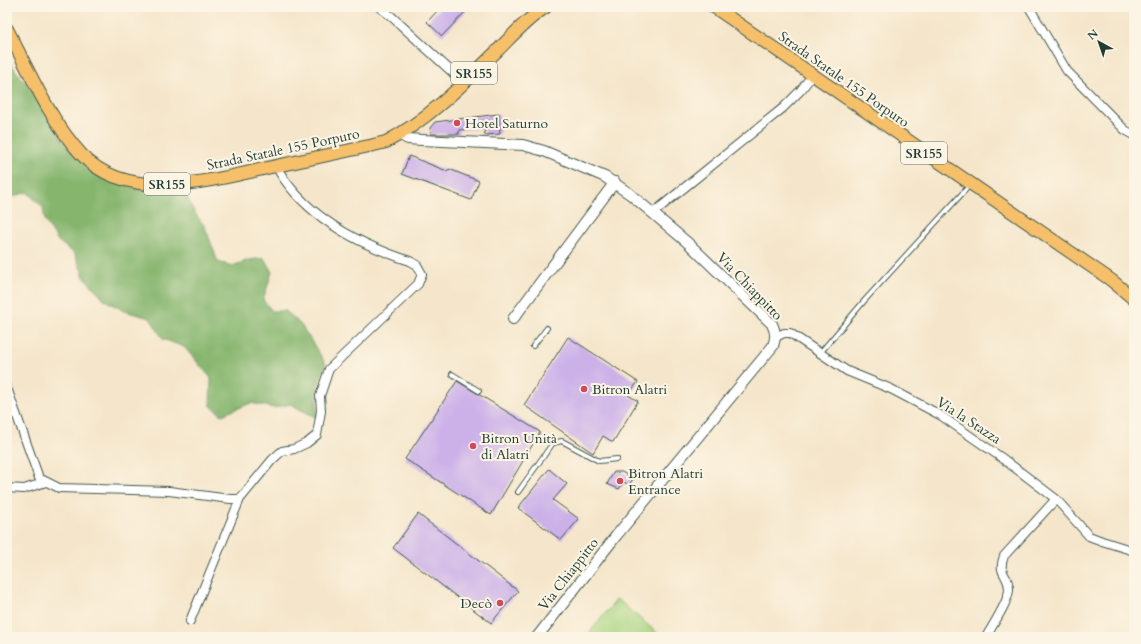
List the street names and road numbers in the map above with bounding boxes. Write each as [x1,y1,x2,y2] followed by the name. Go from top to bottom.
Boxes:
[775,27,913,132] street label: Strada Statale 155 Porpuro
[451,62,497,84] road number: SR155
[205,124,362,175] street label: Strada Statale 155 Porpuro
[901,142,947,164] road number: SR155
[144,173,190,195] road number: SR155
[712,248,787,325] street label: Via Chiappitto
[933,392,1005,448] street label: Via la Stazza
[534,534,603,615] street label: Via Chiappitto

